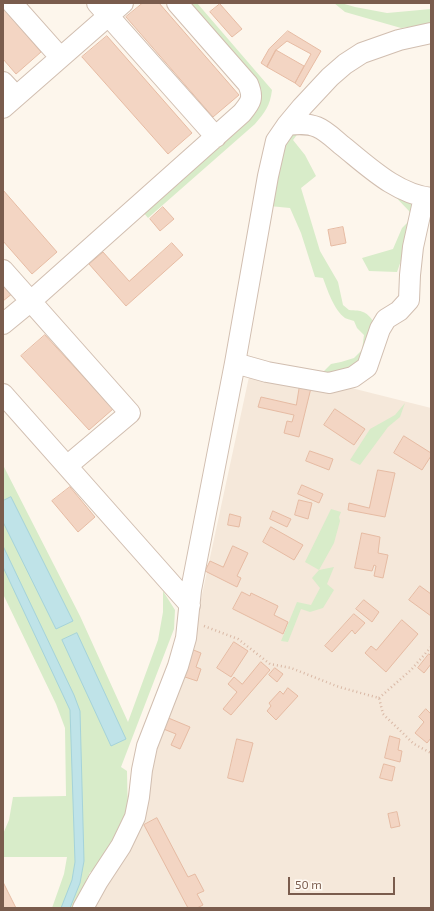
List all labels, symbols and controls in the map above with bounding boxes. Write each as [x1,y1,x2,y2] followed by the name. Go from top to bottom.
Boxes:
[290,869,397,895] scale bar
[295,877,322,891] text: 50 m

